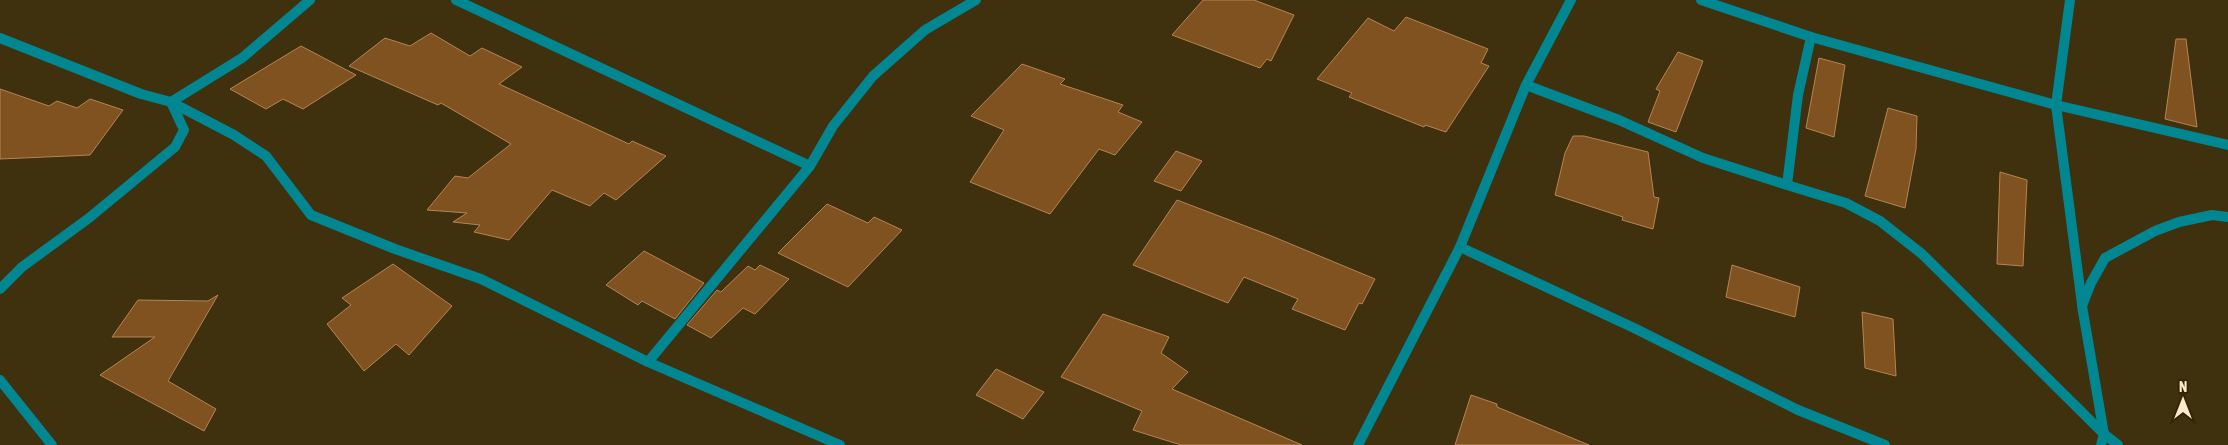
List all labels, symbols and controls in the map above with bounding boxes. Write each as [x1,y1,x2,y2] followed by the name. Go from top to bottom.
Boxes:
[2158,375,2208,425] north arrow
[2179,379,2187,395] text: N

